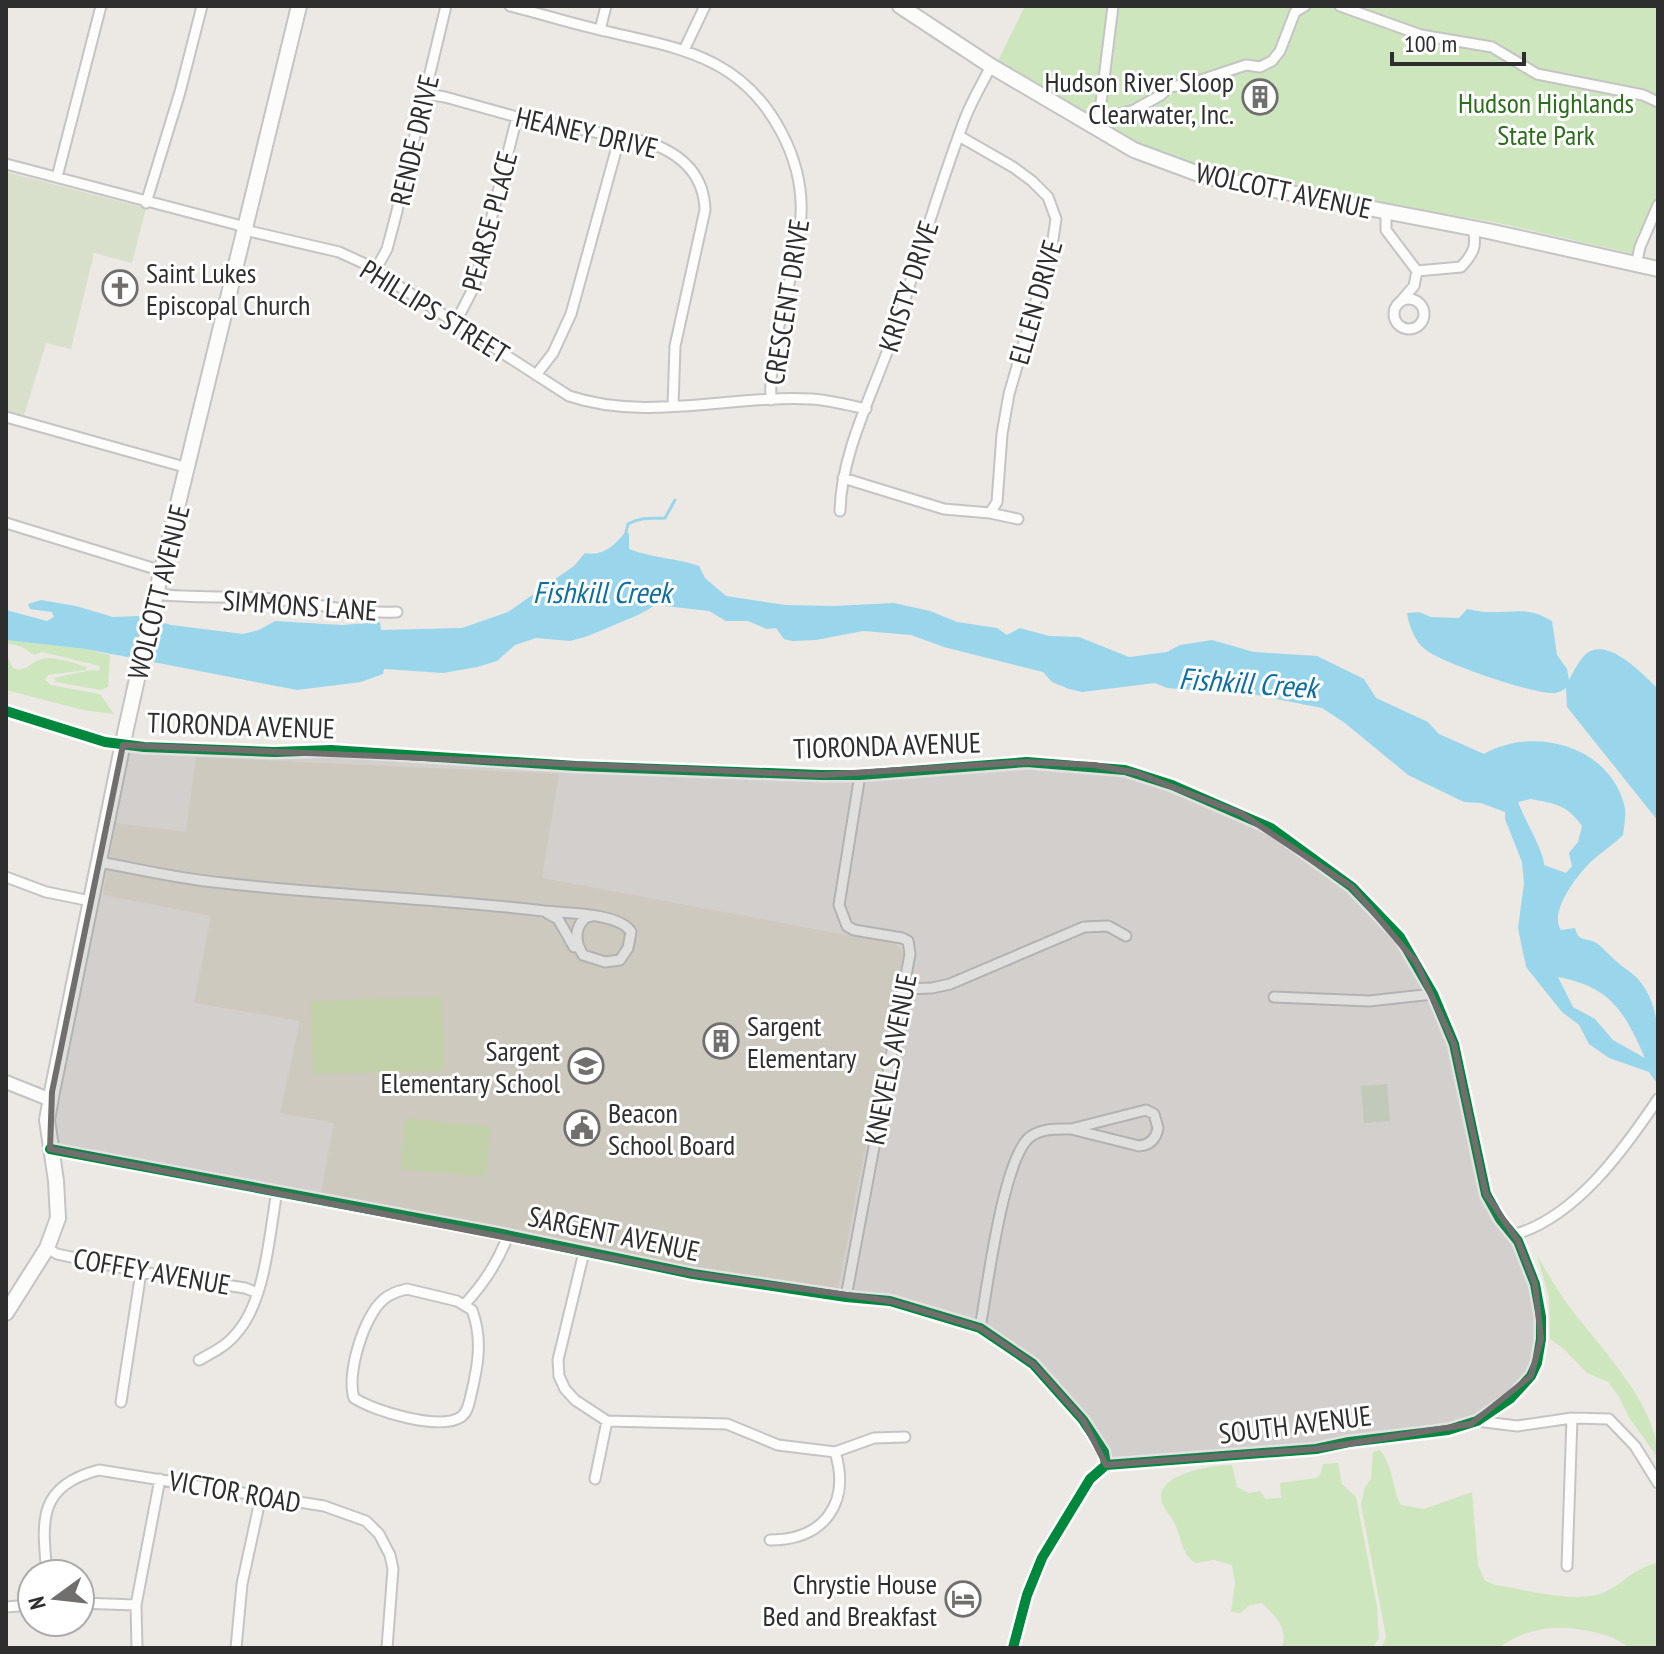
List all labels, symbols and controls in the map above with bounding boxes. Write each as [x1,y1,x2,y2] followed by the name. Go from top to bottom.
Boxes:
[1392,16,1524,66] scale bar
[1404,28,1457,59] text: 100 m
[1044,63,1234,132] place label: Hudson River Sloop Clearwater, Inc.
[381,71,447,209] street label: RENDE DRIVE
[1241,78,1279,116] building icon: Hudson River Sloop Clearwater, Inc.
[1458,84,1634,153] park label: Hudson Highlands State Park
[512,98,662,166] street label: HEANEY DRIVE
[453,147,525,295] street label: PEARSE PLACE
[1193,153,1375,227] street label: WOLCOTT AVENUE
[755,216,817,388] street label: CRESCENT DRIVE
[869,216,947,356] street label: KRISTY DRIVE
[1000,235,1070,369] street label: ELLEN DRIVE
[354,251,517,372] street label: PHILLIPS STREET
[146,254,310,323] place label: Saint Lukes Episcopal Church
[101,269,139,307] church icon: Saint Lukes Episcopal Church
[118,501,198,683] street label: WOLCOTT AVENUE
[533,572,675,611] water label: Fishkill Creek
[222,581,378,629] street label: SIMMONS LANE
[1178,658,1322,707] water label: Fishkill Creek
[146,703,336,747] street label: TIORONDA AVENUE
[792,723,982,767] street label: TIORONDA AVENUE
[855,970,925,1148] street label: KNEVELS AVENUE
[747,1007,857,1076] place label: Sargent Elementary
[702,1022,740,1060] building icon: Sargent Elementary
[381,1032,560,1101] place label: Sargent Elementary School
[567,1047,605,1085] school or university icon: Sargent Elementary School
[608,1094,735,1163] place label: Beacon School Board
[563,1109,601,1147] public building icon: Beacon School Board
[525,1197,703,1269] street label: SARGENT AVENUE
[71,1239,233,1303] street label: COFFEY AVENUE
[1217,1396,1373,1452] street label: SOUTH AVENUE
[165,1461,304,1521] street label: VICTOR ROAD
[16,1558,96,1638] north arrow
[763,1565,937,1634] place label: Chrystie House Bed and Breakfast
[944,1580,982,1618] hotel icon: Chrystie House Bed and Breakfast
[22,1594,52,1613] text: N

